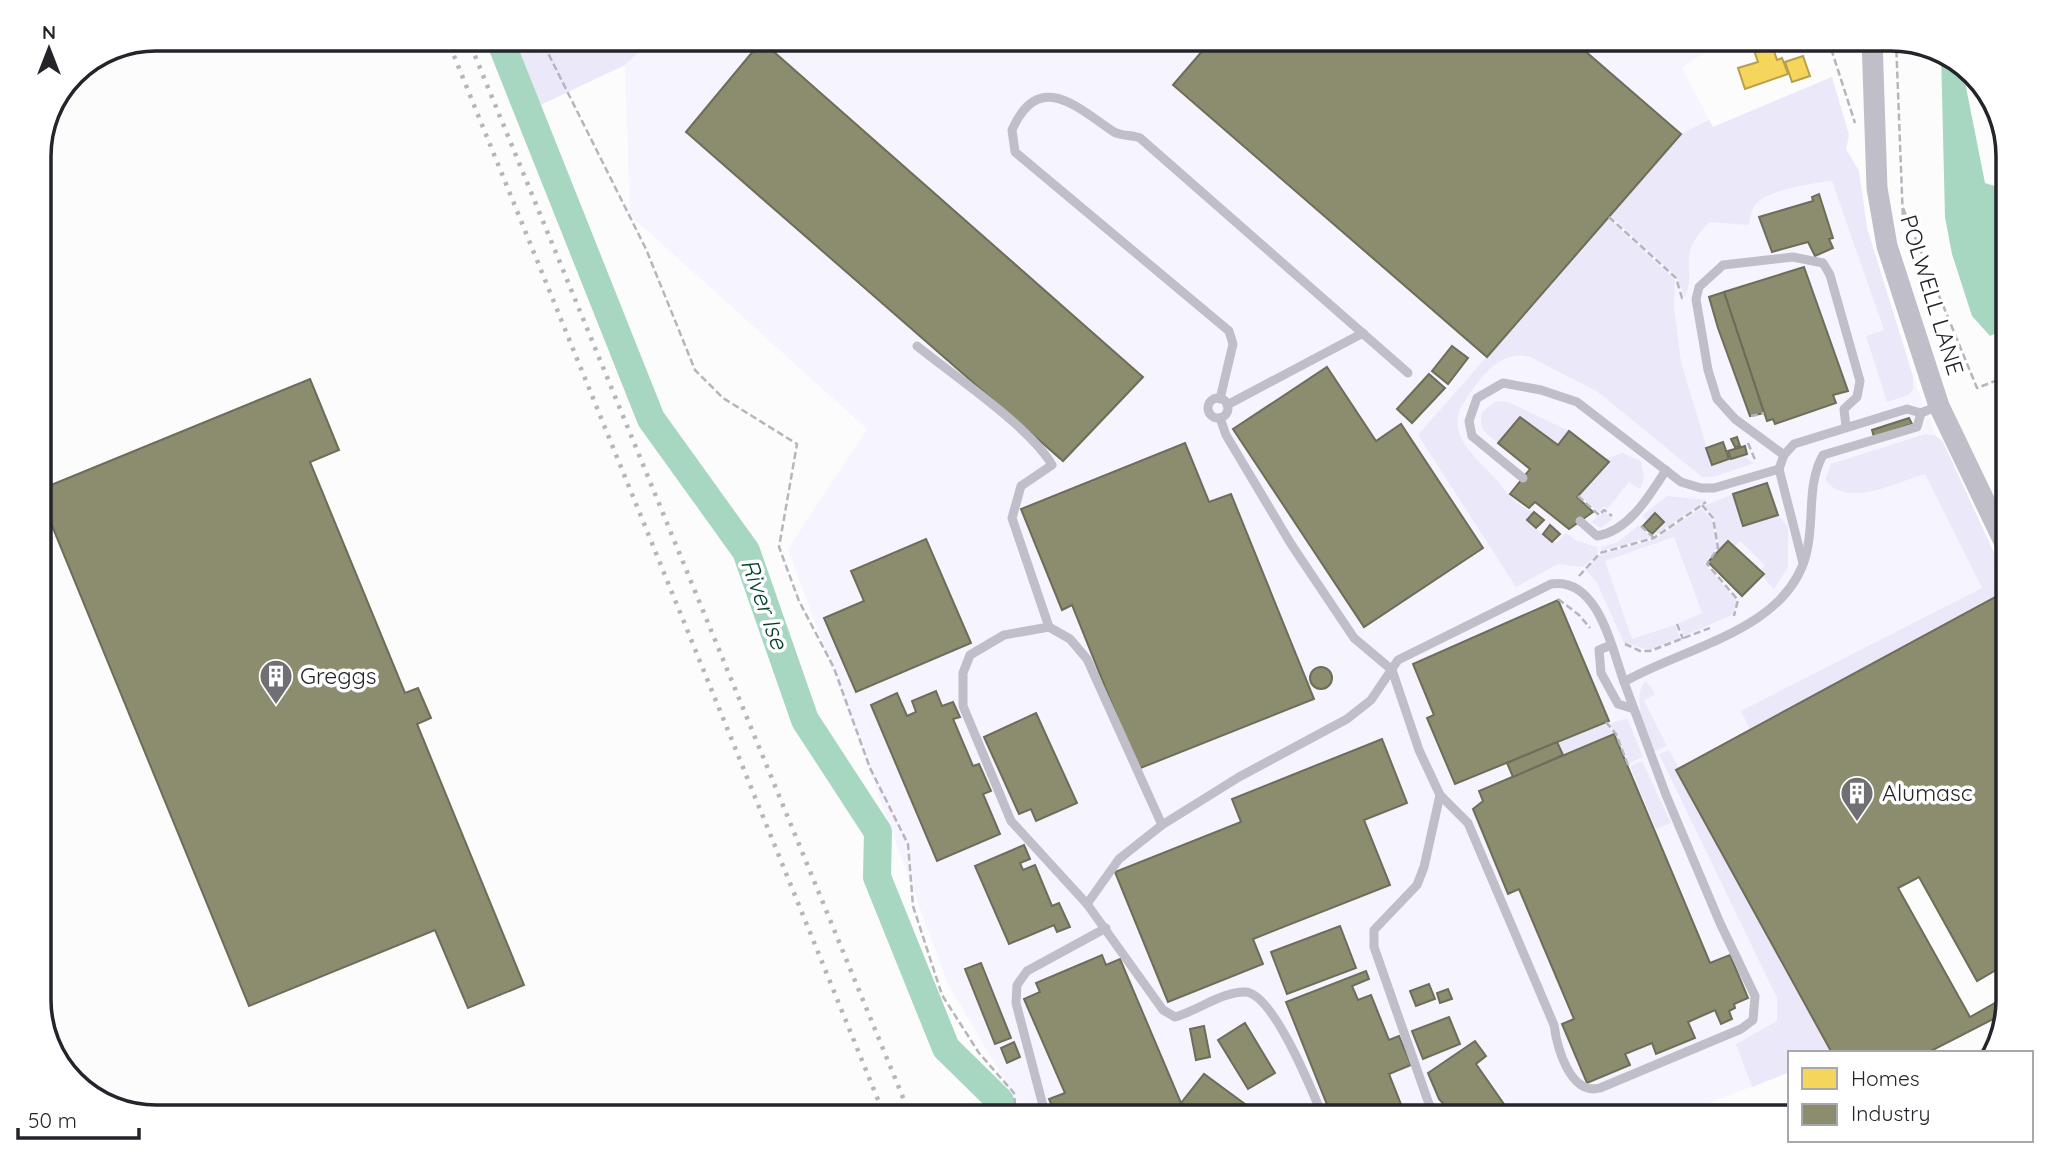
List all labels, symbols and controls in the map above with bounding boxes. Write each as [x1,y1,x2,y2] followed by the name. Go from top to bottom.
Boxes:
[14,14,84,84] north arrow
[42,20,56,44] text: N
[1894,211,1971,378] street label: POLWELL LANE
[735,554,796,654] water label: River Ise
[257,657,295,706] building icon: Greggs
[300,661,376,690] place label: Greggs
[1838,774,1876,823] building icon: Alumasc
[1882,778,1973,807] place label: Alumasc
[1788,1051,2033,1142] legend
[1851,1065,1920,1091] text: Homes
[18,1096,138,1140] scale bar
[1851,1100,1930,1126] text: Industry
[28,1107,77,1133] text: 50 m

